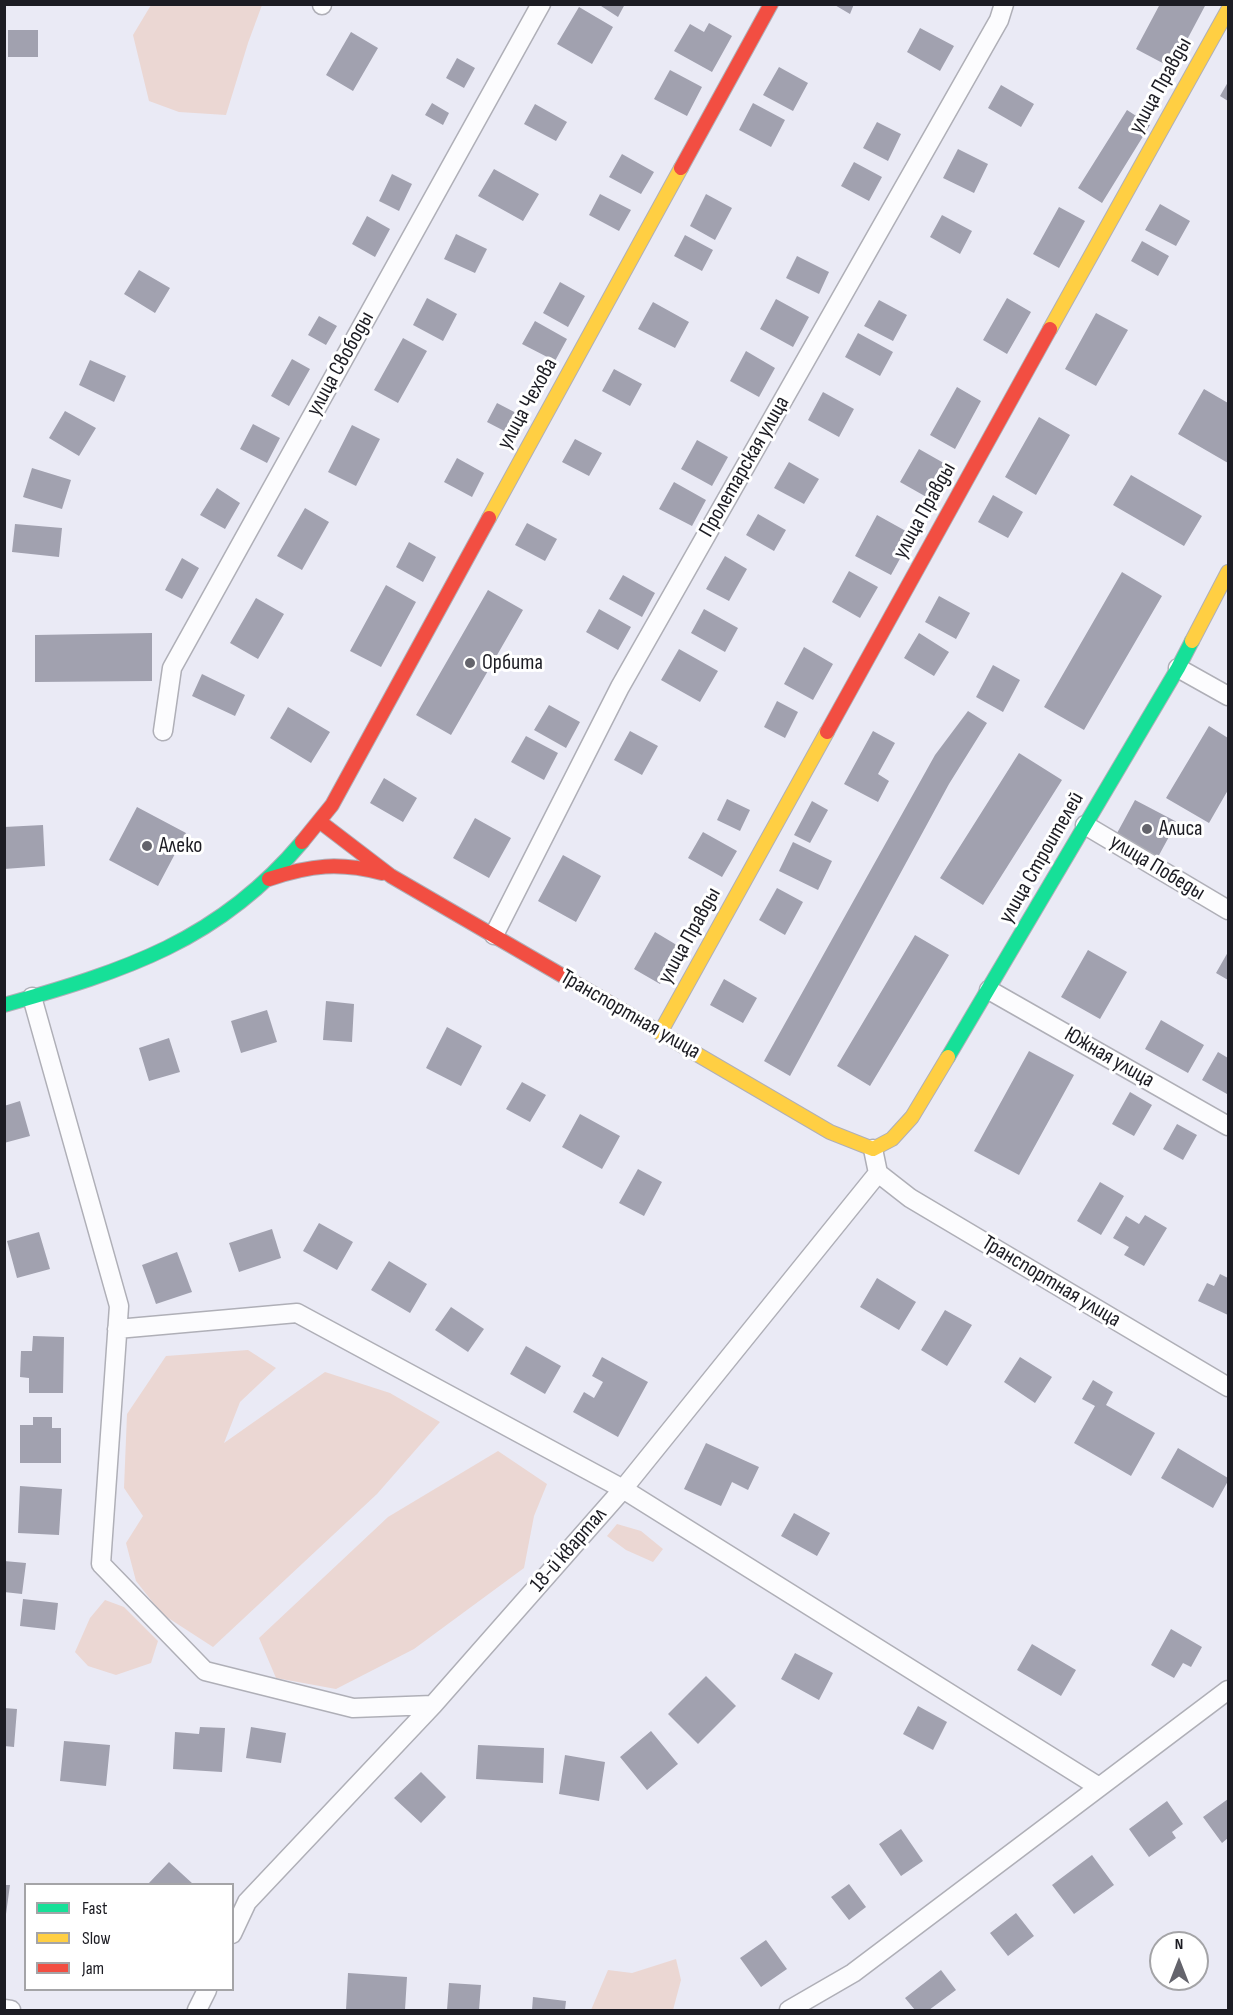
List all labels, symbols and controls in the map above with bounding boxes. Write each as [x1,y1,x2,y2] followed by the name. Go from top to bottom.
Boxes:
[1124,33,1198,139] street label: улица Правды
[302,307,380,421] street label: улица Свободы
[492,354,564,454] street label: улица Чехова
[694,392,796,542] street label: Пролетарская улица
[888,458,962,564] street label: улица Правды
[482,650,543,676] place label: Орбита
[463,656,477,670] marker: Орбита
[994,788,1090,928] street label: улица Строителей
[1159,816,1202,842] place label: Алиса
[1140,822,1154,836] marker: Алиса
[1105,829,1209,907] street label: улица Победы
[159,833,202,859] place label: Алеко
[140,839,154,853] marker: Алеко
[653,883,727,989] street label: улица Правды
[555,964,705,1066] street label: Транспортная улица
[1059,1022,1159,1094] street label: Южная улица
[977,1230,1125,1334] street label: Транспортная улица
[525,1502,613,1598] street label: 18-й квартал
[24,1883,234,1991] legend
[82,1898,107,1919] text: Fast
[82,1928,111,1949] text: Slow
[1149,1931,1209,1991] north arrow
[1175,1935,1183,1954] text: N
[82,1958,104,1979] text: Jam

